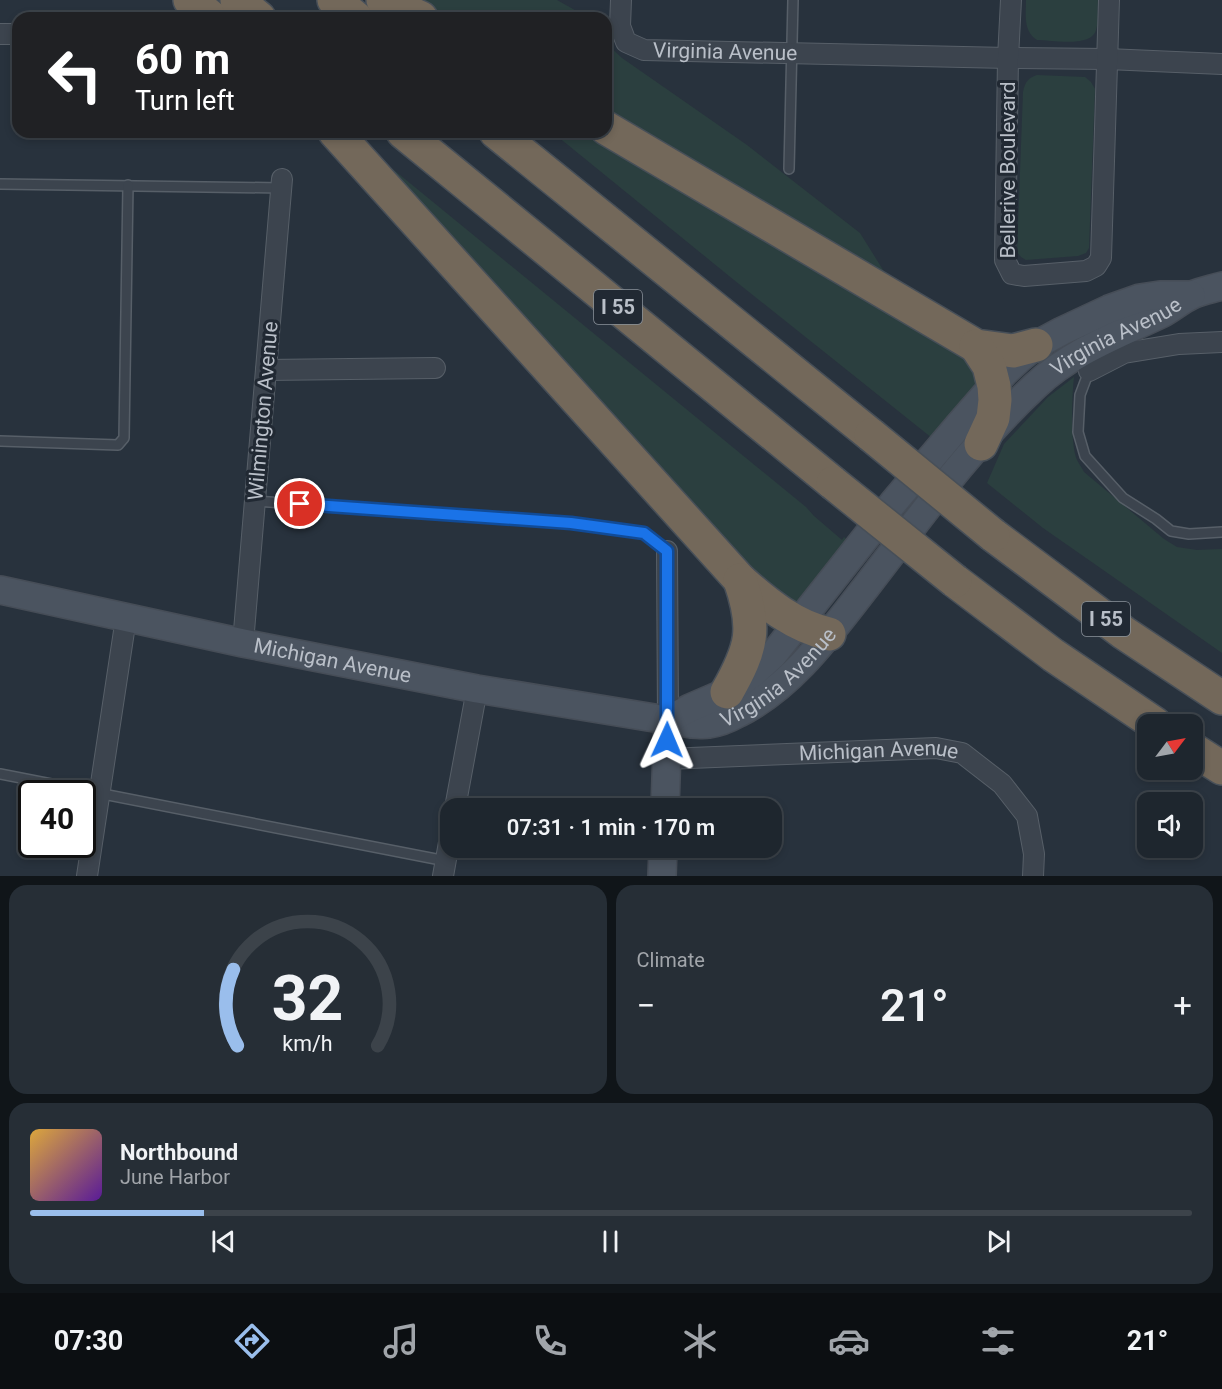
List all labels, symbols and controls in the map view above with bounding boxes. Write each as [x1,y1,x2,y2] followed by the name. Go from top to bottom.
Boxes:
[135,35,230,84] text: 60 m
[36,36,114,114] icon: left
[653,38,798,65] street label: Virginia Avenue
[996,81,1020,259] street label: Bellerive Boulevard
[135,85,235,117] text: Turn left
[594,290,642,324] road number: I 55
[1046,292,1186,381] street label: Virginia Avenue
[243,320,283,502] street label: Wilmington Avenue
[274,478,325,529] pin
[283,487,316,520] icon: arrive
[1082,602,1130,636] road number: I 55
[717,623,841,732] street label: Virginia Avenue
[252,633,413,688] street label: Michigan Avenue
[635,708,699,772] position arrow
[1137,714,1203,780] north arrow
[1137,714,1203,858] map controls
[798,736,961,766] street label: Michigan Avenue
[18,780,96,858] speed limit sign: 40
[1137,792,1203,858] button: sound
[507,815,715,840] text: 07:31 · 1 min · 170 m
[637,948,705,972] text: Climate
[272,962,344,1035] text: 32
[880,979,949,1032] text: 21°
[637,986,655,1025] text: −
[1173,986,1192,1025] text: +
[283,1032,333,1057] text: km/h
[120,1140,238,1165] text: Northbound
[120,1165,230,1189] text: June Harbor
[207,1225,240,1258] icon: previous
[594,1225,627,1258] icon: pause
[982,1225,1015,1258] icon: next
[231,1320,273,1362] icon: directions
[380,1320,422,1362] icon: music
[529,1320,571,1362] icon: phone
[679,1320,721,1362] icon: climate
[828,1320,870,1362] icon: car
[977,1320,1019,1362] icon: filters
[54,1325,123,1357] text: 07:30
[1127,1325,1168,1357] text: 21°

